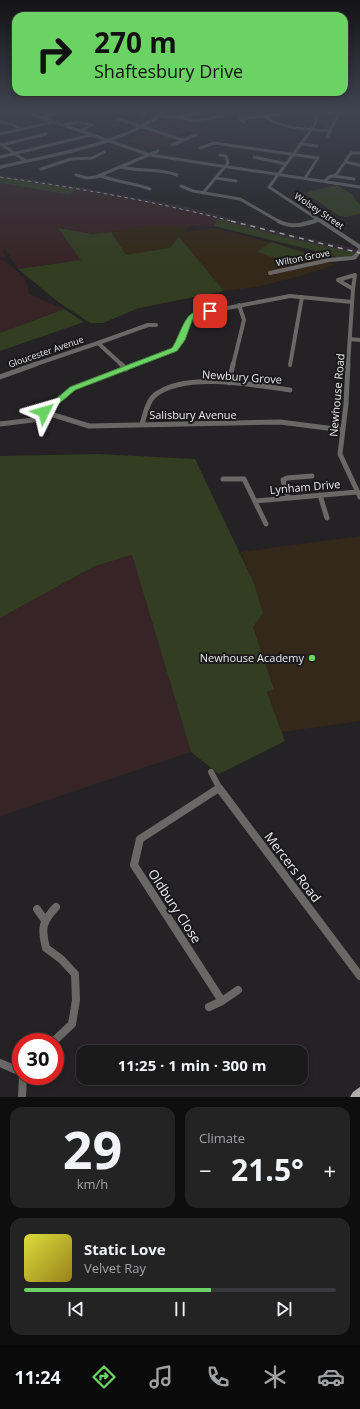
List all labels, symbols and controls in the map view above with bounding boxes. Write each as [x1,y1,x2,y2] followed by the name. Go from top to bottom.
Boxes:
[94,23,177,61] text: 270 m
[28,28,80,80] icon: right
[94,59,243,83] text: Shaftesbury Drive
[292,189,347,232] street label: Wolsey Street
[275,246,331,269] street label: Wilton Grove
[193,294,227,328] pin
[199,300,221,322] icon: arrive
[6,333,85,371] street label: Gloucester Avenue
[325,353,348,437] street label: Newhouse Road
[202,366,283,387] street label: Newbury Grove
[23,391,65,433] position arrow
[149,407,237,422] street label: Salisbury Avenue
[269,476,341,497] street label: Lynham Drive
[200,650,304,665] place label: Newhouse Academy
[307,653,317,663] marker: Newhouse Academy
[261,828,325,906] street label: Mercers Road
[144,865,206,947] street label: Oldbury Close
[12,1033,64,1085] speed limit sign: 30
[118,1055,266,1075] text: 11:25 · 1 min · 300 m
[63,1113,122,1184] text: 29
[199,1129,245,1147] text: Climate
[231,1149,304,1190] text: 21.5°
[199,1155,212,1185] text: −
[323,1155,336,1185] text: +
[77,1175,108,1193] text: km/h
[84,1239,166,1259] text: Static Love
[84,1259,146,1277] text: Velvet Ray
[65,1298,87,1320] icon: previous
[169,1298,191,1320] icon: pause
[273,1298,295,1320] icon: next
[90,1363,118,1391] icon: directions
[147,1363,175,1391] icon: music
[204,1363,232,1391] icon: phone
[261,1363,289,1391] icon: climate
[317,1363,345,1391] icon: car
[14,1365,61,1389] text: 11:24

